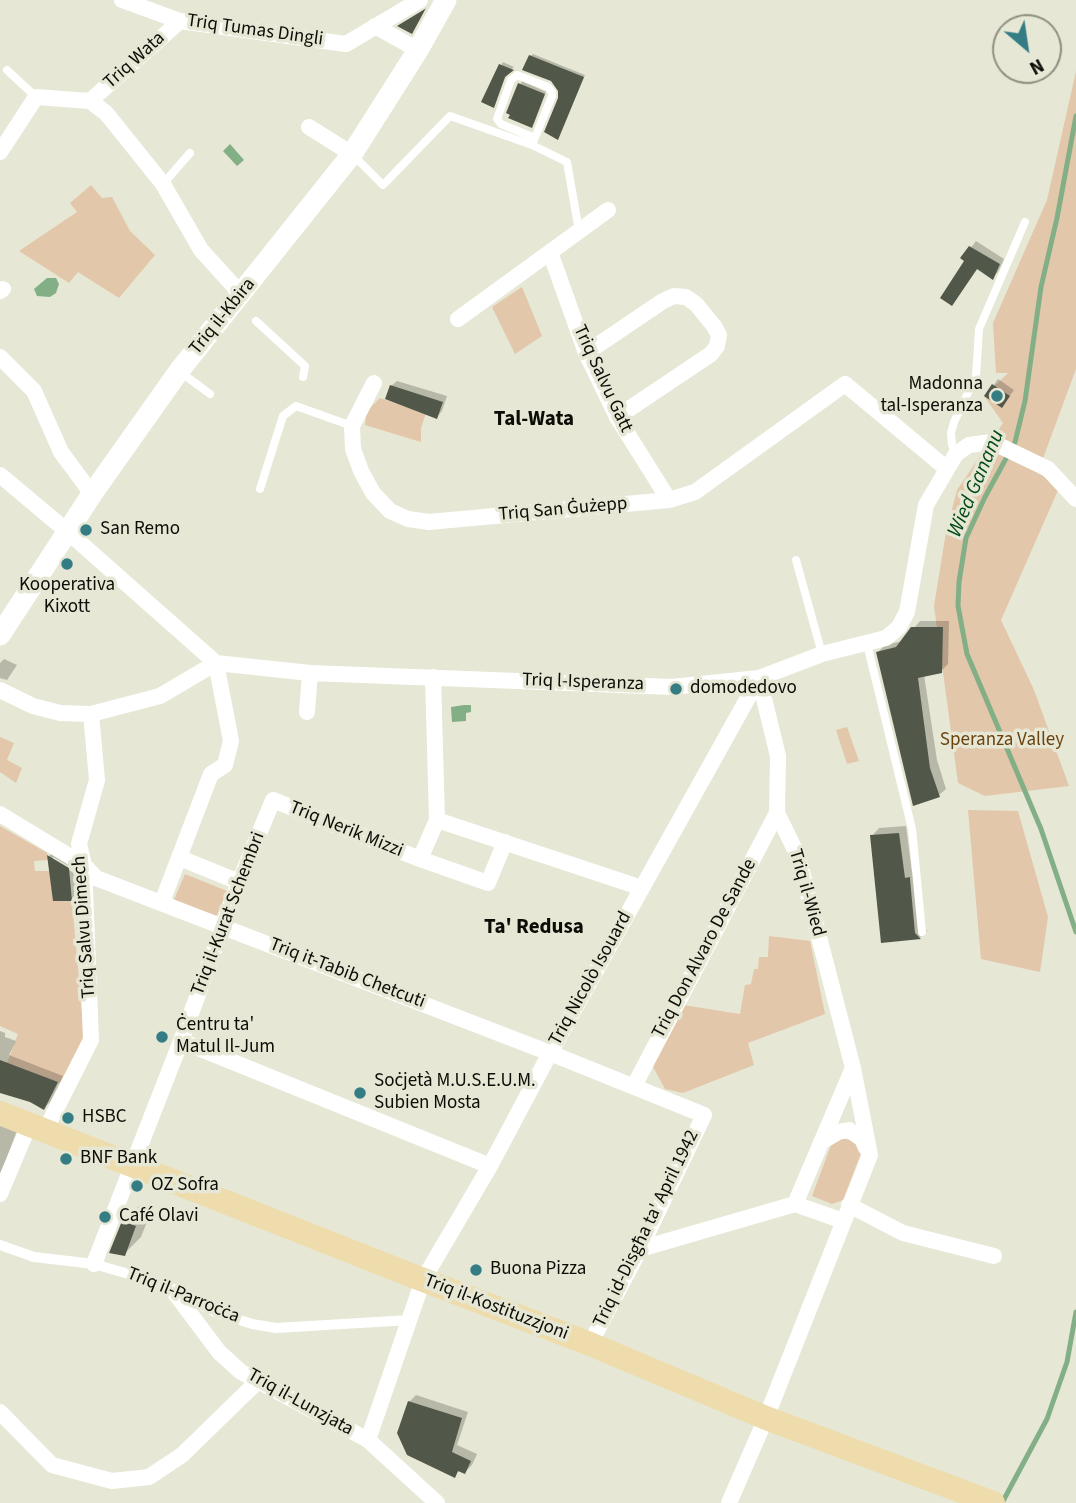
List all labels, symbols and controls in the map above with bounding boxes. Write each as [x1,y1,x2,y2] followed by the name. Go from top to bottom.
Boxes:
[185,10,325,52] street label: Triq Tumas Dingli
[992,14,1062,84] north arrow
[100,28,170,94] street label: Triq Wata
[1024,51,1049,81] text: N
[185,274,261,360] street label: Triq il-Kbira
[567,322,637,436] street label: Triq Salvu Gatt
[880,374,983,418] place label: Madonna tal-Isperanza
[989,388,1005,404] marker: Madonna tal-Isperanza
[494,407,574,433] district label: Tal-Wata
[943,426,1011,542] water label: Wied Gananu
[498,493,628,527] street label: Triq San Ġużepp
[100,519,180,541] place label: San Remo
[78,522,94,538] marker: San Remo
[59,556,75,572] marker: Kooperativa Kixott
[19,575,115,619] place label: Kooperativa Kixott
[522,669,644,697] street label: Triq l-Isperanza
[690,678,797,700] place label: domodedovo
[668,681,684,697] marker: domodedovo
[940,730,1064,752] park label: Speranza Valley
[286,797,406,863] street label: Triq Nerik Mizzi
[187,829,271,999] street label: Triq il-Kurat Schembri
[783,847,829,939] street label: Triq il-Wied
[69,855,101,999] street label: Triq Salvu Dimech
[648,855,762,1043] street label: Triq Don Alvaro De Sande
[545,908,637,1050] street label: Triq Nicolò Isouard
[484,915,584,941] district label: Ta' Redusa
[266,934,428,1014] street label: Triq it-Tabib Chetcuti
[176,1015,275,1059] place label: Ċentru ta' Matul Il-Jum
[154,1029,170,1045] marker: Ċentru ta' Matul Il-Jum
[374,1071,536,1115] place label: Soċjetà M.U.S.E.U.M. Subien Mosta
[352,1085,368,1101] marker: Soċjetà M.U.S.E.U.M. Subien Mosta
[82,1107,127,1129] place label: HSBC
[60,1110,76,1126] marker: HSBC
[589,1127,705,1331] street label: Triq id-Disgħa ta' April 1942
[80,1148,157,1170] place label: BNF Bank
[58,1151,74,1167] marker: BNF Bank
[151,1175,219,1197] place label: OZ Sofra
[129,1178,145,1194] marker: OZ Sofra
[119,1206,199,1228] place label: Café Olavi
[97,1209,113,1225] marker: Café Olavi
[490,1259,586,1281] place label: Buona Pizza
[468,1262,484,1278] marker: Buona Pizza
[123,1263,243,1329] street label: Triq il-Parroċċa
[420,1270,572,1346] street label: Triq il-Kostituzzjoni
[243,1364,357,1442] street label: Triq il-Lunzjata

